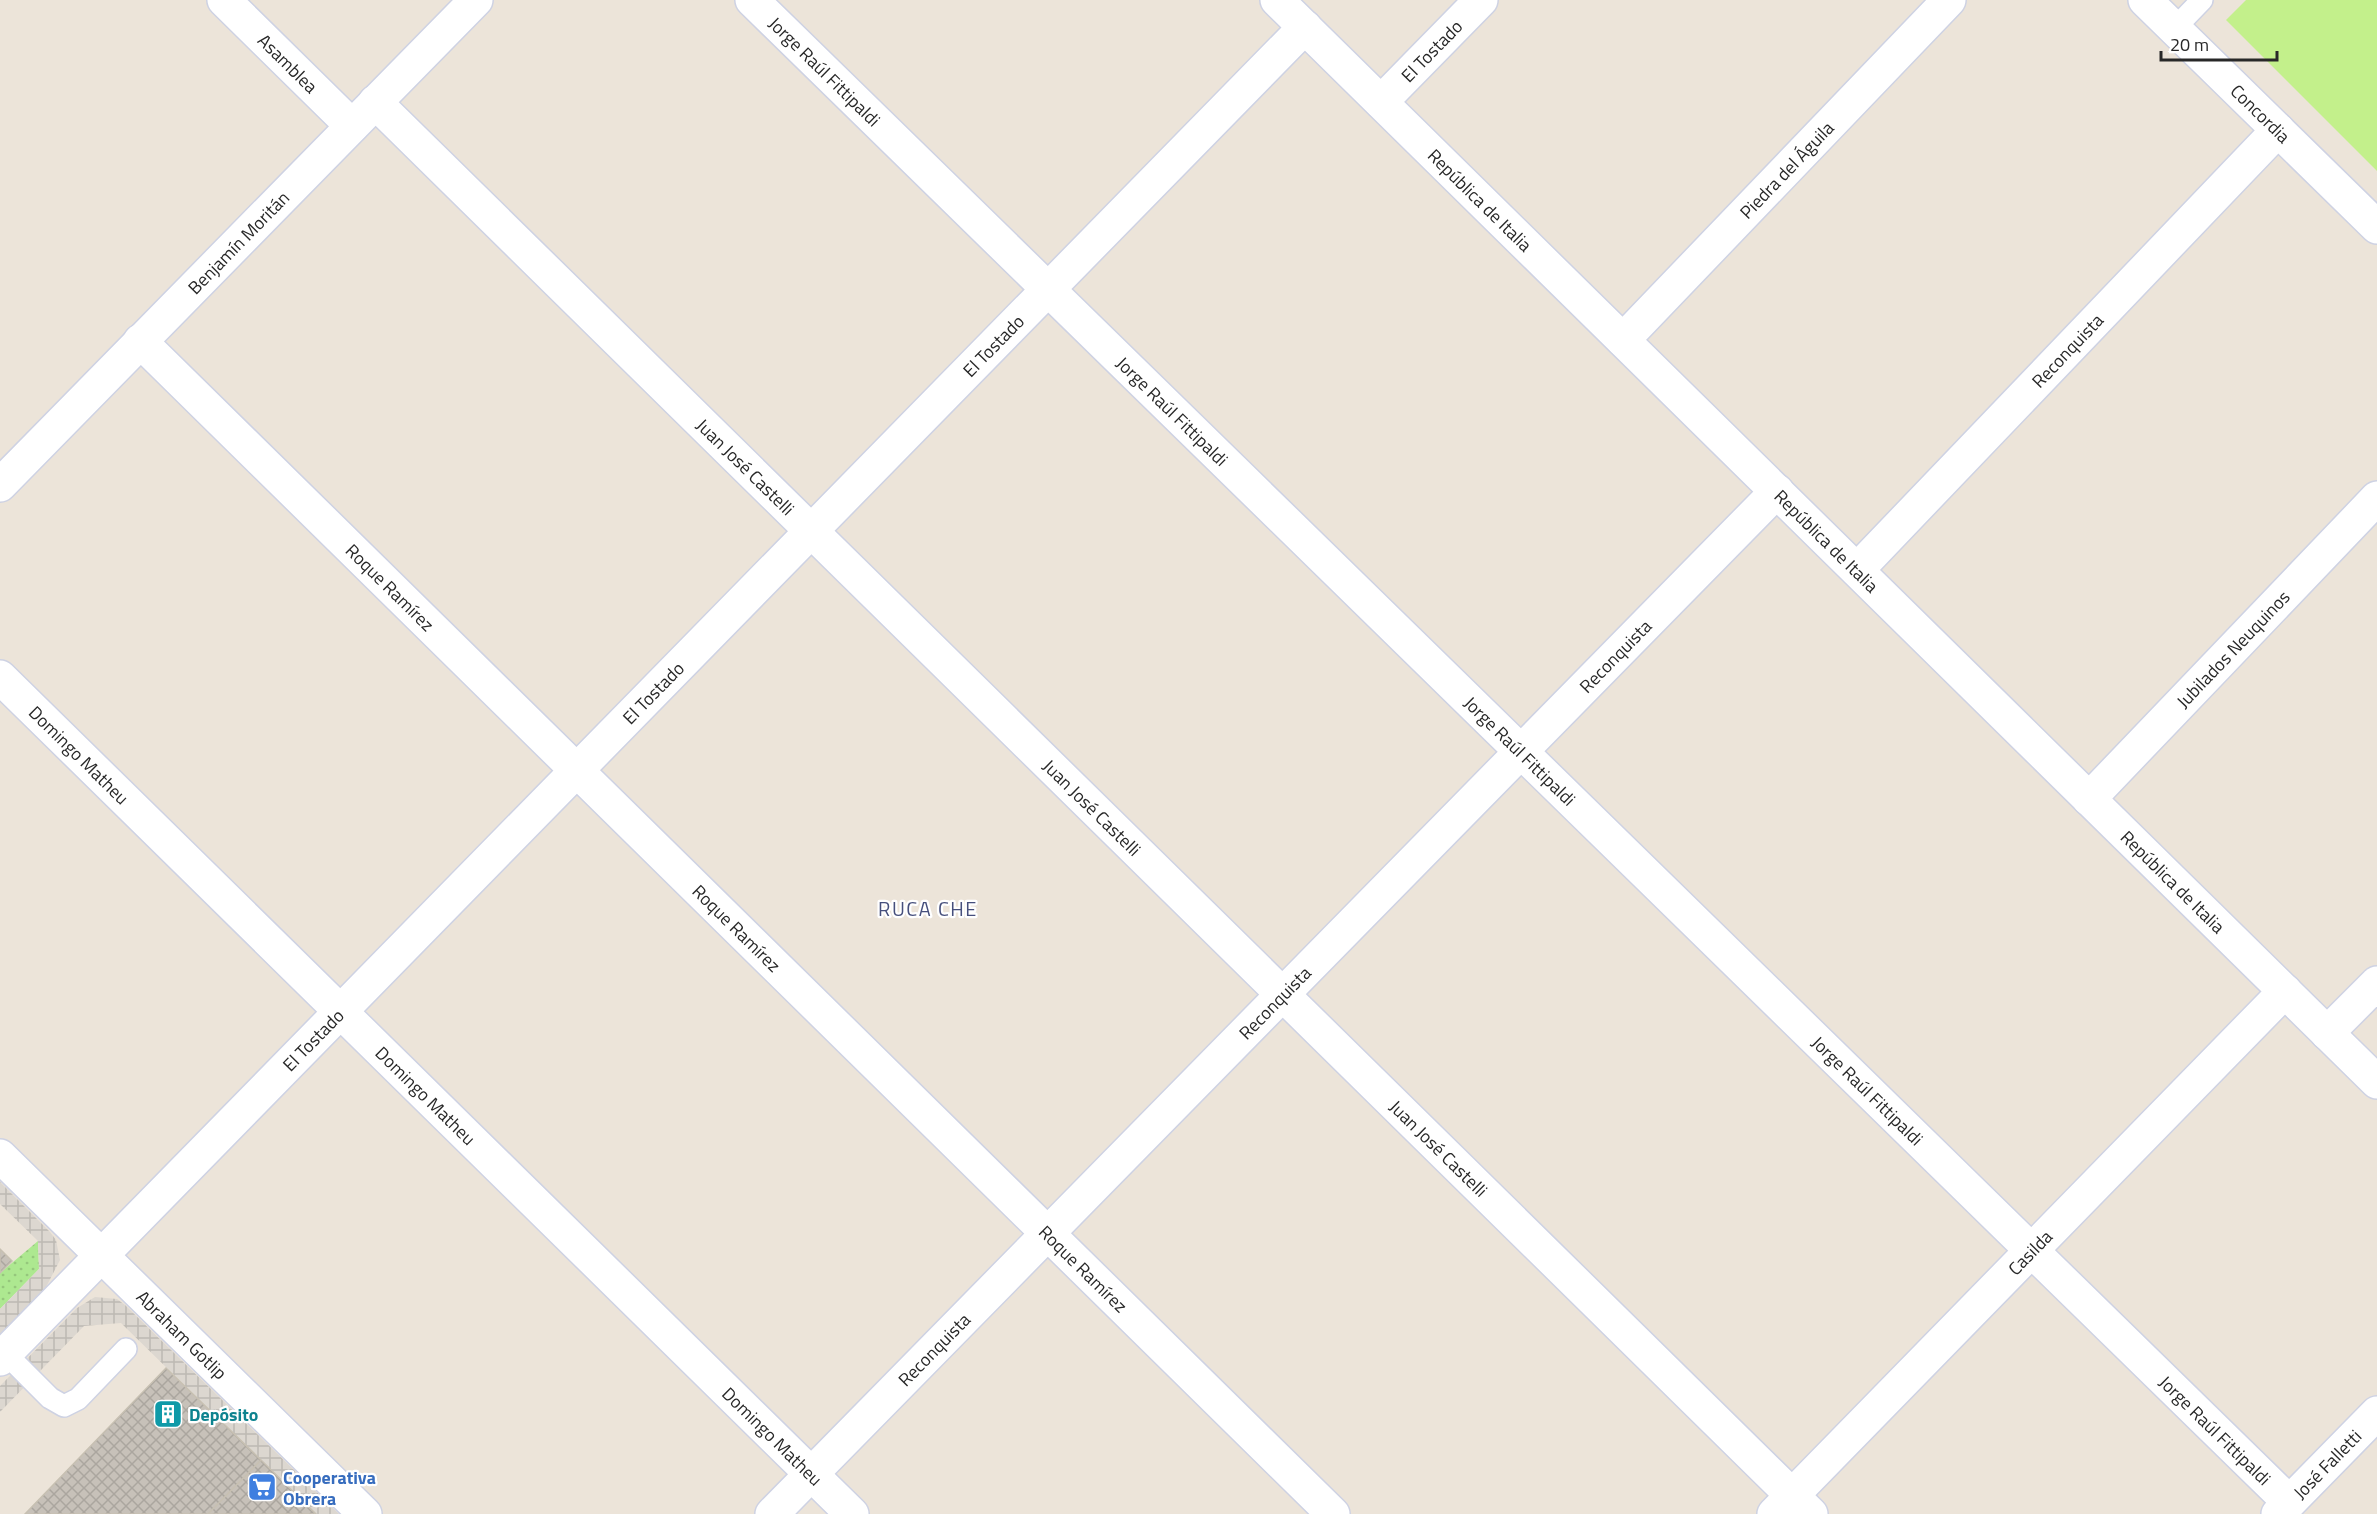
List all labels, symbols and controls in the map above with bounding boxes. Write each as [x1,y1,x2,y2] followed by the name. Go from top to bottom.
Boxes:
[763,10,887,132] street label: Jorge Raúl Fittipaldi
[1394,13,1468,88] street label: El Tostado
[2161,24,2276,62] scale bar
[252,27,324,99] street label: Asamblea
[2170,31,2209,58] text: 20 m
[2225,78,2297,149] street label: Concordia
[1733,115,1840,224] street label: Piedra del Águila
[1422,142,1539,258] street label: República de Italia
[181,185,295,300] street label: Benjamín Moritán
[2025,307,2109,394] street label: Reconquista
[956,308,1030,383] street label: El Tostado
[1110,350,1235,472] street label: Jorge Raúl Fittipaldi
[691,412,801,521] street label: Juan José Castelli
[1768,483,1885,598] street label: República de Italia
[340,537,441,637] street label: Roque Ramírez
[2170,584,2296,714] street label: Jubilados Neuquinos
[1573,613,1658,699] street label: Reconquista
[616,655,690,730] street label: El Tostado
[1458,690,1582,812] street label: Jorge Raúl Fittipaldi
[23,699,136,810] street label: Domingo Matheu
[1037,753,1148,862] street label: Juan José Castelli
[2115,824,2231,939] street label: República de Italia
[686,878,787,978] street label: Roque Ramírez
[878,893,978,924] district label: RUCA CHE
[1232,960,1317,1045] street label: Reconquista
[276,1002,350,1077] street label: El Tostado
[1806,1029,1930,1151] street label: Jorge Raúl Fittipaldi
[370,1040,482,1151] street label: Domingo Matheu
[1384,1093,1494,1203] street label: Juan José Castelli
[1033,1219,1134,1319] street label: Roque Ramírez
[2001,1224,2058,1281] street label: Casilda
[131,1284,234,1385] street label: Abraham Gotlip
[891,1306,976,1392] street label: Reconquista
[2153,1369,2277,1491] street label: Jorge Raúl Fittipaldi
[716,1380,829,1492] street label: Domingo Matheu
[152,1398,184,1430] building icon: Depósito
[189,1401,258,1428] place label: Depósito
[2287,1423,2367,1505] street label: José Falletti
[283,1464,376,1512] place label: Cooperativa Obrera
[246,1471,278,1503] supermarket icon: Cooperativa Obrera

